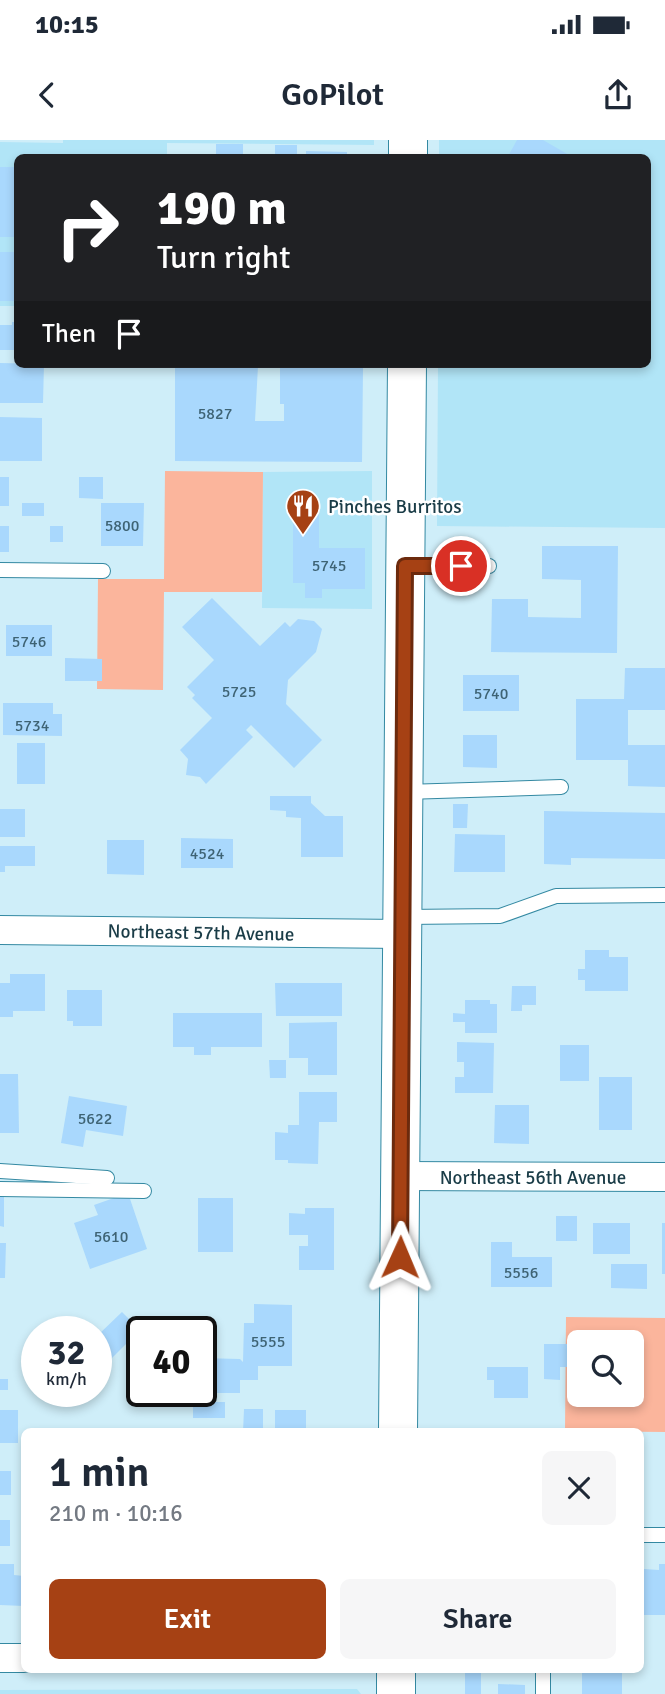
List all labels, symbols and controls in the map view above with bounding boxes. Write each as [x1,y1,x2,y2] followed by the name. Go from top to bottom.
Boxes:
[35,9,99,41] text: 10:15
[281,75,384,114] text: GoPilot
[28,76,66,114] icon: back
[599,76,637,114] icon: share
[157,178,287,238] text: 190 m
[42,182,133,273] icon: right
[157,238,290,277] text: Turn right
[110,315,148,353] icon: arrive
[42,318,96,350] text: Then
[198,404,232,424] house number: 5827
[284,487,322,536] restaurant icon: Pinches Burritos
[328,495,462,519] place label: Pinches Burritos
[105,516,139,536] house number: 5800
[431,536,491,596] pin
[442,547,480,585] icon: arrive
[312,556,346,576] house number: 5745
[12,632,46,652] house number: 5746
[222,682,256,702] house number: 5725
[474,684,508,704] house number: 5740
[15,716,50,736] house number: 5734
[190,844,225,864] house number: 4524
[107,919,294,947] street label: Northeast 57th Avenue
[78,1109,112,1129] house number: 5622
[440,1166,626,1190] street label: Northeast 56th Avenue
[363,1220,437,1294] position arrow
[94,1227,128,1247] house number: 5610
[504,1263,538,1283] house number: 5556
[126,1316,217,1407] speed limit sign: 40
[567,1330,644,1407] map controls
[567,1330,644,1407] button: search
[48,1331,85,1374] text: 32
[251,1332,285,1352] house number: 5555
[46,1368,87,1390] text: km/h
[49,1447,150,1498] text: 1 min
[542,1451,616,1525] button: close
[49,1499,183,1528] text: 210 m · 10:16
[49,1579,326,1659] button: Exit
[340,1579,616,1659] button: Share

